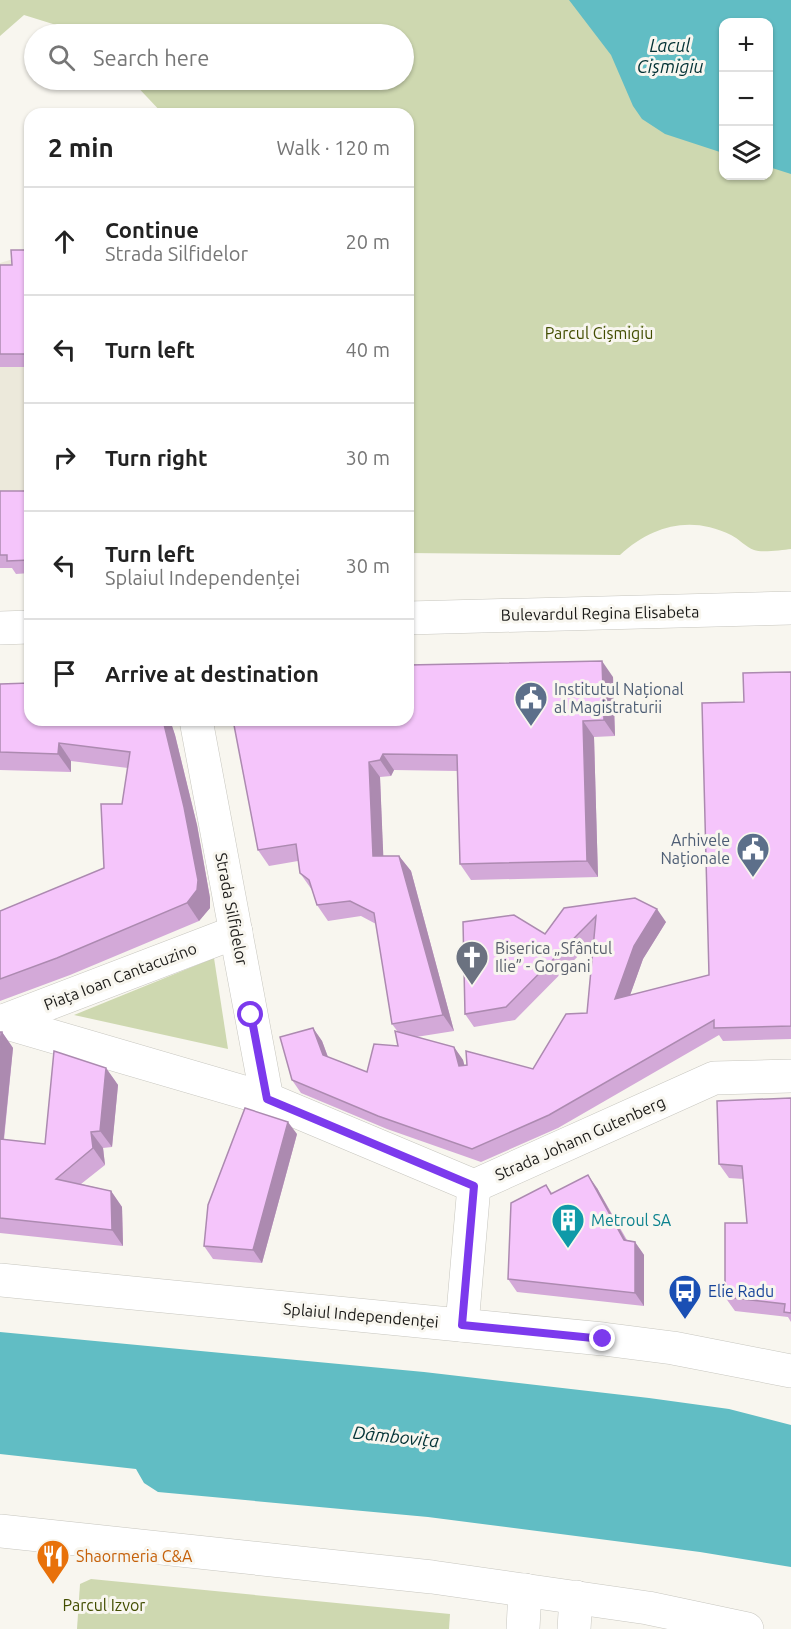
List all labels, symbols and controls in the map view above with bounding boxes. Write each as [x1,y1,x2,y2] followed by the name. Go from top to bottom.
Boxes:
[719,18,773,180] map controls
[719,18,773,72] button: +
[24,24,414,90] search box
[637,35,704,76] water label: Lacul Cișmigiu
[45,41,78,74] icon: search
[93,45,209,70] text: Search here
[719,72,773,126] button: −
[719,126,773,180] button: layers
[48,133,114,162] text: 2 min
[277,136,390,159] text: Walk · 120 m
[105,217,199,242] text: Continue
[48,225,81,258] icon: ahead
[346,230,390,253] text: 20 m
[105,242,248,265] text: Strada Silfidelor
[545,324,653,342] park label: Parcul Cișmigiu
[48,333,81,366] icon: left
[105,337,195,362] text: Turn left
[346,338,390,361] text: 40 m
[48,441,81,474] icon: right
[105,445,207,470] text: Turn right
[346,446,390,469] text: 30 m
[105,541,195,566] text: Turn left
[48,549,81,582] icon: left
[346,554,390,577] text: 30 m
[105,566,300,589] text: Splaiul Independenței
[501,602,699,624] street label: Bulevardul Regina Elisabeta
[48,657,81,690] icon: arrive
[105,661,319,686] text: Arrive at destination
[513,680,549,727] public building icon: Institutul Național al Magistraturii
[554,680,684,716] place label: Institutul Național al Magistraturii
[660,831,730,867] place label: Arhivele Naționale
[735,831,771,878] public building icon: Arhivele Naționale
[212,851,252,967] street label: Strada Silfidelor
[41,939,199,1013] street label: Piața Ioan Cantacuzino
[454,939,490,986] church icon: Biserica „Sfântul Ilie” - Gorgani
[495,939,612,975] place label: Biserica „Sfântul Ilie” - Gorgani
[237,1001,263,1027] route start
[492,1092,668,1184] street label: Strada Johann Gutenberg
[550,1202,586,1249] building icon: Metroul SA
[591,1211,672,1229] place label: Metroul SA
[667,1273,703,1320] bus stop icon: Elie Radu
[708,1282,774,1300] place label: Elie Radu
[282,1299,440,1331] street label: Splaiul Independenței
[589,1325,615,1351] route end
[352,1422,440,1450] water label: Dâmbovița
[35,1538,71,1585] restaurant icon: Shaormeria C&A
[76,1547,193,1565] place label: Shaormeria C&A
[63,1596,145,1614] park label: Parcul Izvor

